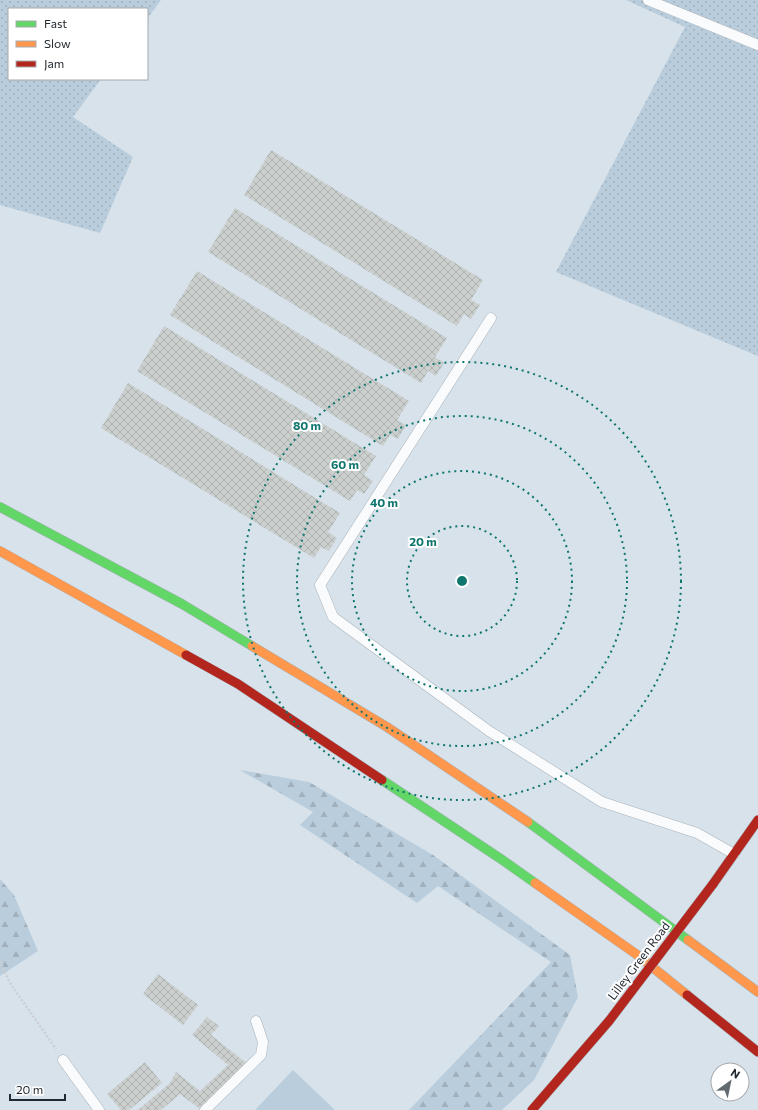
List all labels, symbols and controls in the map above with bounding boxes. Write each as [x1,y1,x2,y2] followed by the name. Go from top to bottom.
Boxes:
[8,8,148,80] legend
[44,16,67,30] text: Fast
[44,36,71,50] text: Slow
[44,56,64,71] text: Jam
[293,418,321,432] text: 80 m
[331,457,359,471] text: 60 m
[370,495,398,509] text: 40 m
[409,534,437,548] text: 20 m
[455,574,469,588] centre of rings
[604,919,672,1002] street label: Lilley Green Road
[710,1062,750,1102] north arrow
[729,1065,743,1081] text: N
[10,1076,65,1102] scale bar
[16,1082,43,1096] text: 20 m

